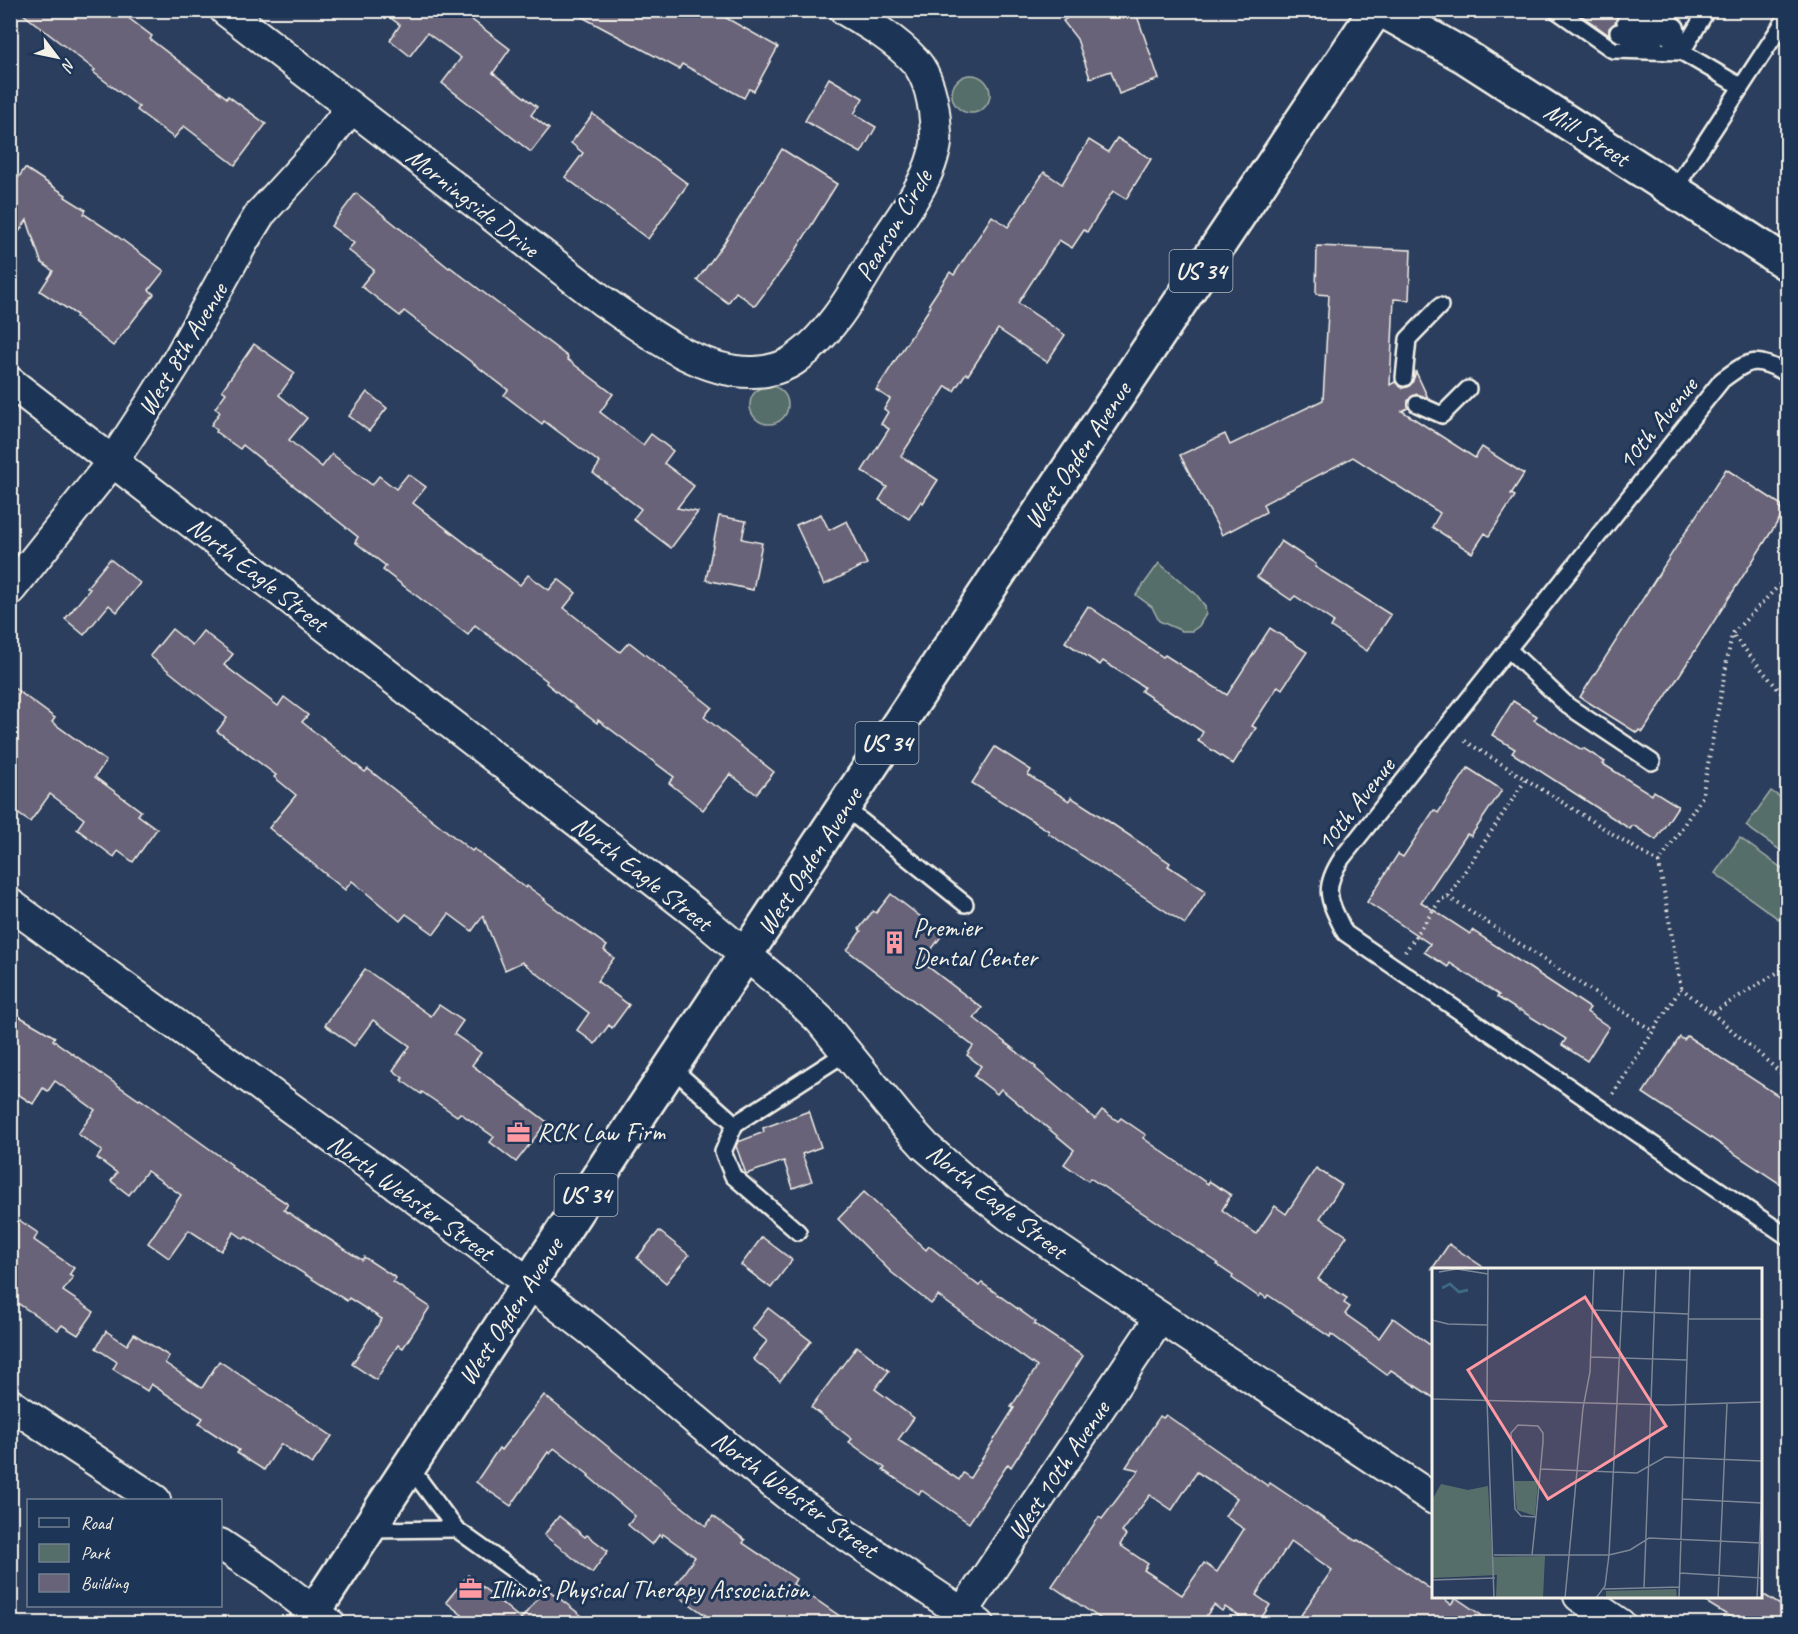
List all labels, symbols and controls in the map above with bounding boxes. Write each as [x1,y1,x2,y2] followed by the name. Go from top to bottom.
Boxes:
[27,27,87,87] north arrow
[56,55,80,77] text: N
[1538,95,1638,175] street label: Mill Street
[399,140,547,266] street label: Morningside Drive
[847,162,940,287] street label: Pearson Circle
[1170,250,1232,292] road number: US 34
[130,275,236,422] street label: West 8th Avenue
[1610,369,1706,476] street label: 10th Avenue
[1016,374,1140,535] street label: West Ogden Avenue
[181,509,337,641] street label: North Eagle Street
[856,722,918,764] road number: US 34
[1309,750,1403,858] street label: 10th Avenue
[749,779,871,941] street label: West Ogden Avenue
[565,808,721,940] street label: North Eagle Street
[913,911,1040,974] place label: Premier Dental Center
[882,929,908,955] building icon: Premier Dental Center
[537,1116,667,1149] place label: RCK Law Firm
[506,1119,532,1145] office icon: RCK Law Firm
[321,1126,502,1270] street label: North Webster Street
[920,1136,1076,1268] street label: North Eagle Street
[554,1174,618,1216] road number: US 34
[450,1229,572,1391] street label: West Ogden Avenue
[1432,1268,1762,1598] inset map
[1000,1393,1118,1546] street label: West 10th Avenue
[705,1423,886,1567] street label: North Webster Street
[27,1499,222,1607] legend
[81,1512,114,1534] text: Road
[81,1542,111,1564] text: Park
[81,1572,130,1594] text: Building
[489,1573,810,1606] place label: Illinois Physical Therapy Association
[458,1576,484,1602] office icon: Illinois Physical Therapy Association

